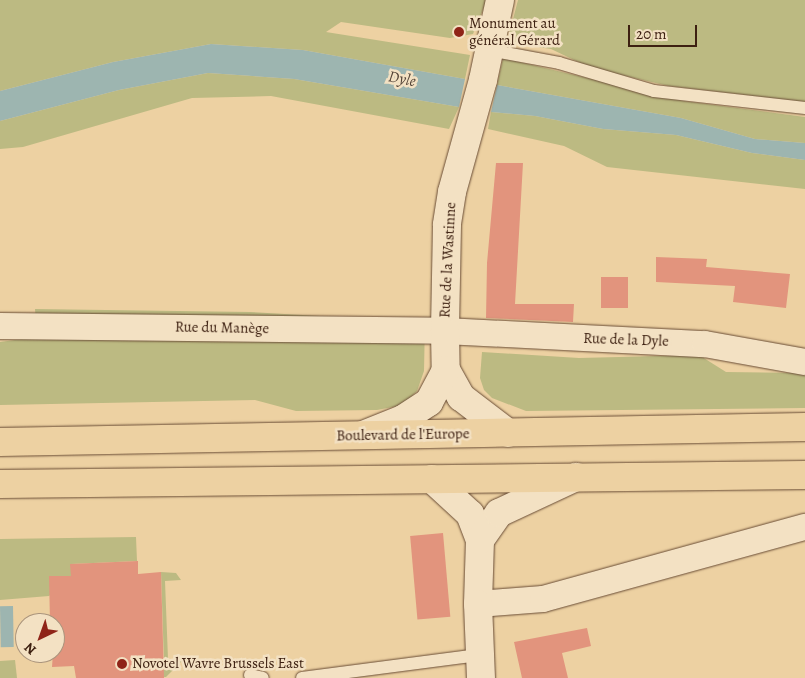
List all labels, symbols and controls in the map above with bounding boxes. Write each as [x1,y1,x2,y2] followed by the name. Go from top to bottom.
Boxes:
[469,14,560,49] place label: Monument au général Gérard
[630,15,699,47] scale bar
[636,24,667,44] text: 20 m
[453,26,465,38] marker: Monument au général Gérard
[387,67,417,91] water label: Dyle
[436,202,460,318] street label: Rue de la Wastinne
[175,318,269,338] street label: Rue du Manège
[583,330,669,350] street label: Rue de la Dyle
[336,425,470,445] street label: Boulevard de l'Europe
[15,613,65,663] north arrow
[20,638,40,659] text: N
[132,655,304,673] place label: Novotel Wavre Brussels East
[116,658,128,670] marker: Novotel Wavre Brussels East

